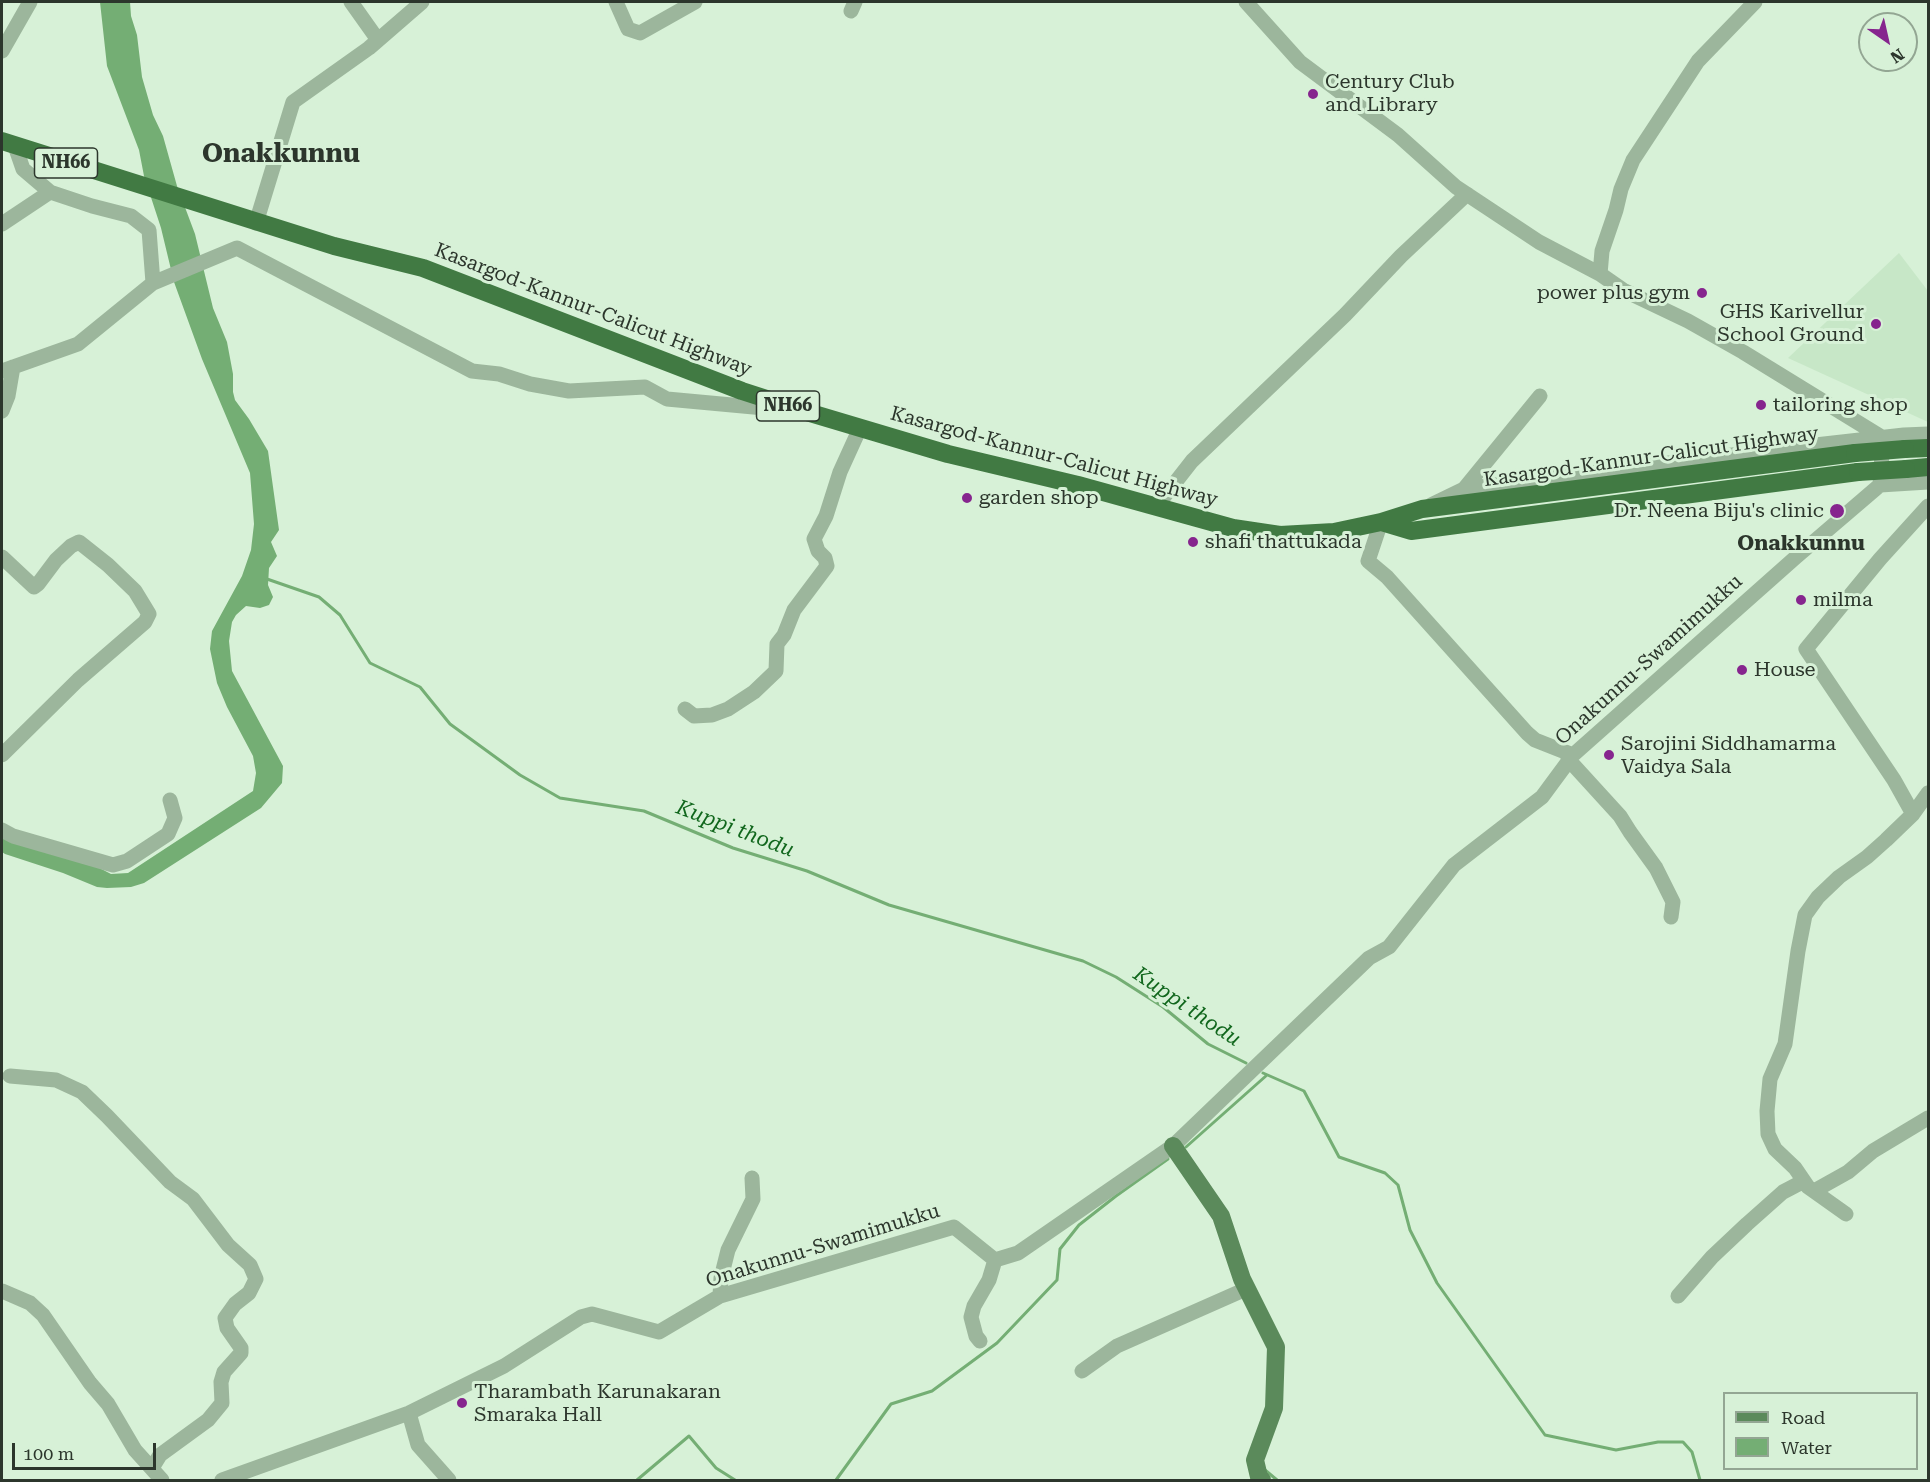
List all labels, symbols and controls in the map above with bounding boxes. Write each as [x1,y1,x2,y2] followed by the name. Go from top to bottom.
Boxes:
[1858,12,1918,72] north arrow
[1887,44,1908,67] text: N
[1325,70,1455,117] place label: Century Club and Library
[1306,87,1320,101] marker: Century Club and Library
[202,138,360,170] district label: Onakkunnu
[34,148,98,178] road number: NH66
[431,238,755,382] street label: Kasargod-Kannur-Calicut Highway
[1537,281,1690,305] place label: power plus gym
[1695,286,1709,300] marker: power plus gym
[1717,300,1864,347] place label: GHS Karivellur School Ground
[1869,317,1883,331] marker: GHS Karivellur School Ground
[756,391,820,421] road number: NH66
[1773,393,1908,417] place label: tailoring shop
[1754,398,1768,412] marker: tailoring shop
[888,402,1220,512] street label: Kasargod-Kannur-Calicut Highway
[1482,422,1820,492] street label: Kasargod-Kannur-Calicut Highway
[979,486,1098,510] place label: garden shop
[960,491,974,505] marker: garden shop
[1614,499,1824,523] place label: Dr. Neena Biju's clinic
[1828,502,1846,520] marker: Dr. Neena Biju's clinic
[1205,530,1362,554] place label: shafi thattukada
[1737,531,1865,557] district label: Onakkunnu
[1186,535,1200,549] marker: shafi thattukada
[1551,570,1747,750] street label: Onakunnu-Swamimukku
[1813,588,1873,612] place label: milma
[1794,593,1808,607] marker: milma
[1754,658,1816,682] place label: House
[1735,663,1749,677] marker: House
[1621,732,1836,779] place label: Sarojini Siddhamarma Vaidya Sala
[1602,748,1616,762] marker: Sarojini Siddhamarma Vaidya Sala
[673,795,797,863] water label: Kuppi thodu
[1128,962,1246,1052] water label: Kuppi thodu
[703,1199,943,1293] street label: Onakunnu-Swamimukku
[474,1380,721,1427] place label: Tharambath Karunakaran Smaraka Hall
[1723,1392,1918,1470] legend
[455,1396,469,1410] marker: Tharambath Karunakaran Smaraka Hall
[1781,1407,1825,1428] text: Road
[15,1431,159,1469] scale bar
[1781,1437,1832,1458] text: Water
[23,1443,74,1464] text: 100 m

